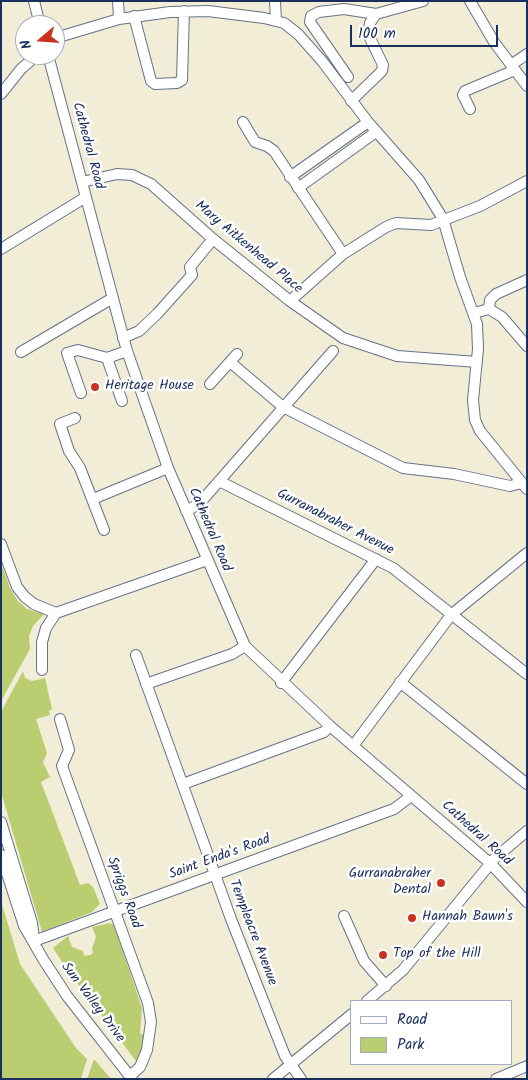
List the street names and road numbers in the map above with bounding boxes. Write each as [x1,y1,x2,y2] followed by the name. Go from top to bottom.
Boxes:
[67,101,107,191] street label: Cathedral Road
[191,198,305,298] street label: Mary Aitkenhead Place
[184,486,234,574] street label: Cathedral Road
[274,486,396,560] street label: Gurranabraher Avenue
[437,798,515,870] street label: Cathedral Road
[167,832,273,884] street label: Saint Enda's Road
[102,855,144,931] street label: Spriggs Road
[224,878,280,988] street label: Templeacre Avenue
[56,960,128,1046] street label: Sun Valley Drive

